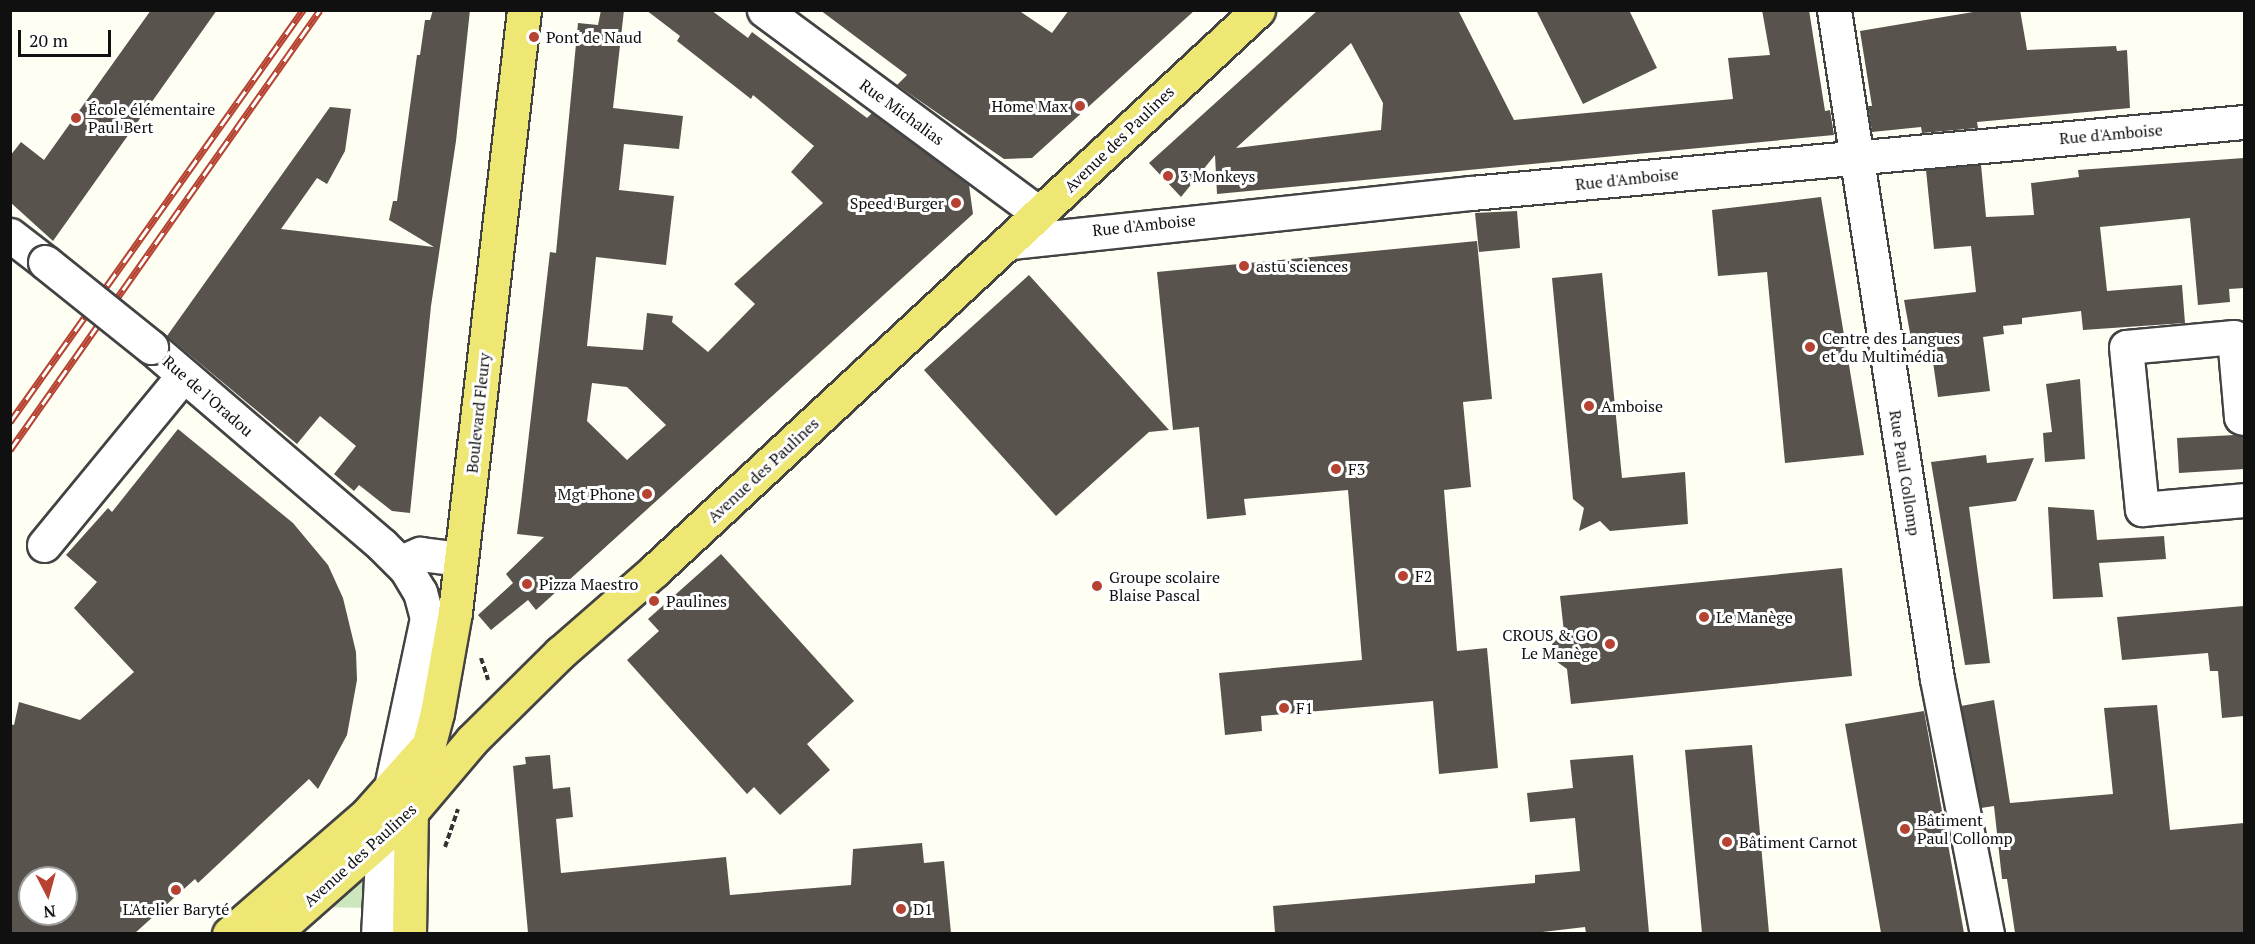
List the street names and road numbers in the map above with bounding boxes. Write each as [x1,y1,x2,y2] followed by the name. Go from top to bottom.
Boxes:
[856,75,948,149] street label: Rue Michalias
[1060,82,1178,196] street label: Avenue des Paulines
[2058,120,2164,148] street label: Rue d'Amboise
[1574,164,1680,194] street label: Rue d'Amboise
[1091,210,1197,240] street label: Rue d'Amboise
[159,352,257,440] street label: Rue de l'Oradou
[462,352,494,474] street label: Boulevard Fleury
[1886,409,1924,537] street label: Rue Paul Collomp
[703,414,823,526] street label: Avenue des Paulines
[300,799,420,911] street label: Avenue des Paulines

